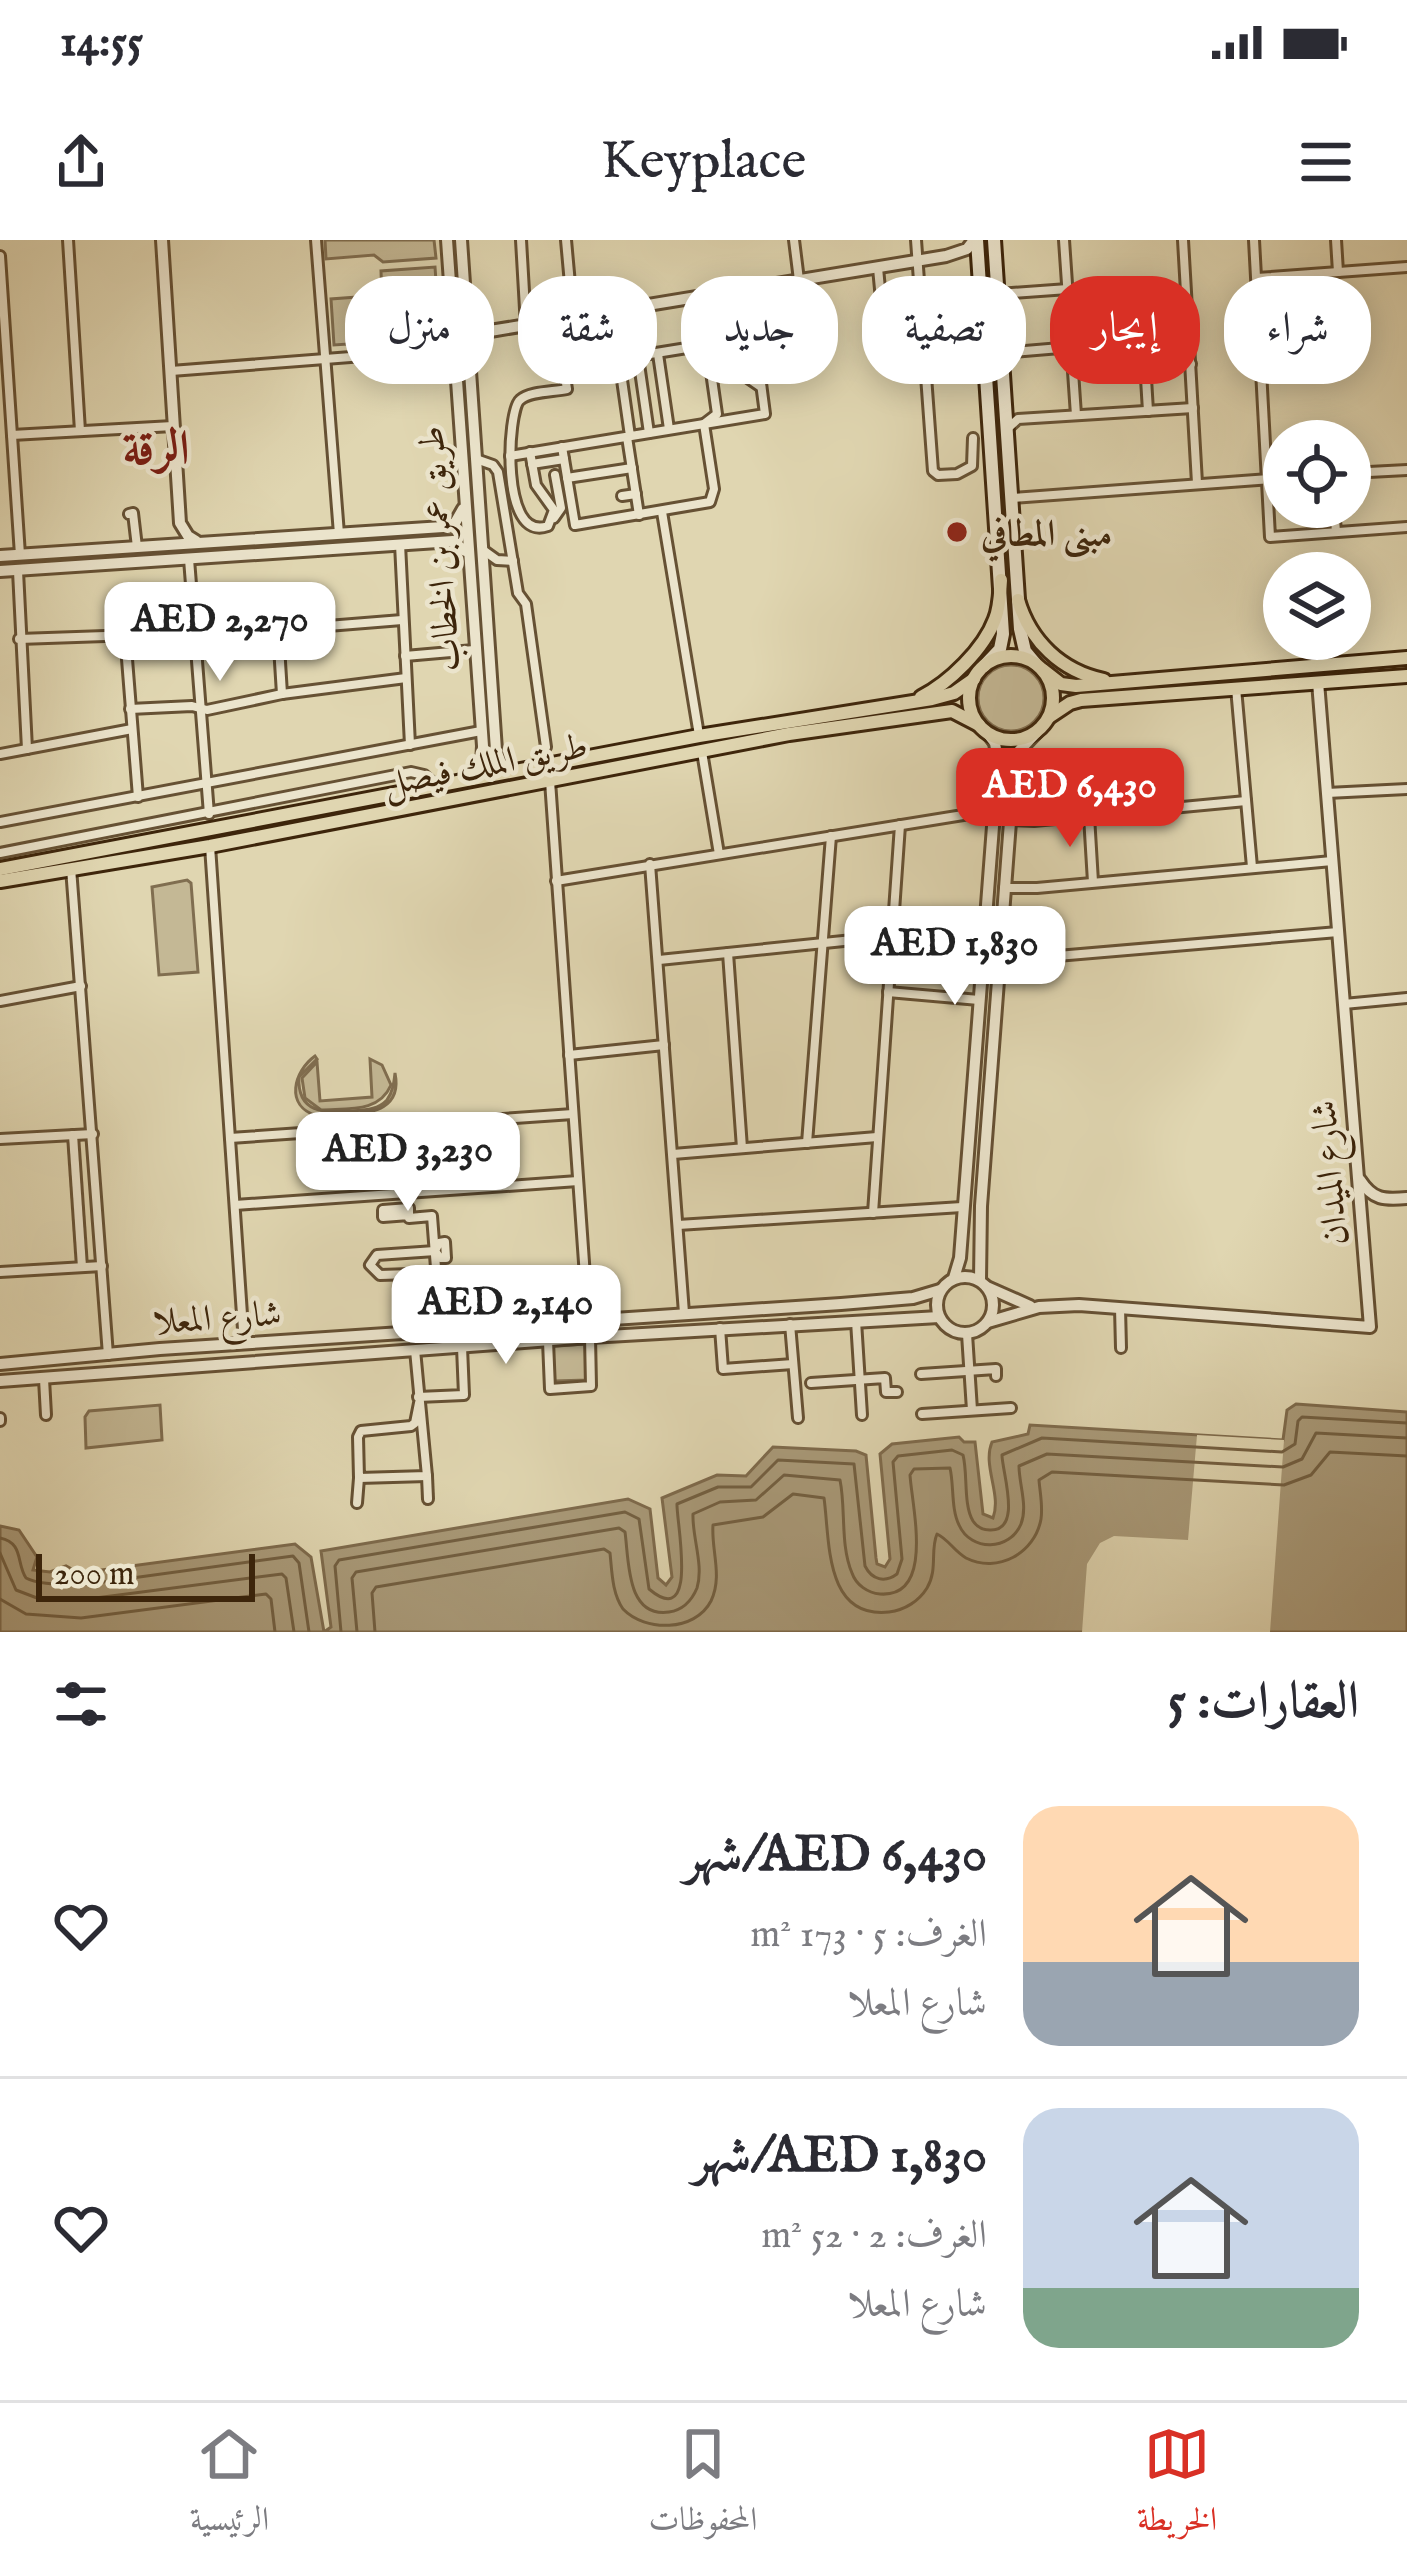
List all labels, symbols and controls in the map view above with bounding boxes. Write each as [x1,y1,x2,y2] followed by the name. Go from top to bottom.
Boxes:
[60,14,143,71] text: 14:55
[601,128,806,197] text: Keyplace
[48,129,114,195] icon: share
[1293,129,1359,195] icon: menu
[345,276,494,384] chip: منزل
[518,276,657,384] chip: شقة
[681,276,838,384] chip: جديد
[862,276,1026,384] chip: تصفية
[1050,276,1200,384] chip: إيجار
[1224,276,1371,384] chip: شراء
[1263,420,1371,660] map controls
[1263,420,1371,528] button: locate
[122,421,190,481] district label: الرقة
[409,424,473,673] street label: طريق عمر بن الخطاب
[980,512,1112,562] place label: مبنى المطافي
[944,519,970,545] marker: مبنى المطافي
[1263,552,1371,660] button: layers
[83,582,357,684] pin: AED 2,270
[131,596,309,645] text: AED 2,270
[380,724,592,808] street label: طريق الملك فيصل
[933,748,1207,850] pin: AED 6,430
[983,762,1157,811] text: AED 6,430
[818,906,1092,1008] pin: AED 1,830
[871,920,1039,969] text: AED 1,830
[1302,1098,1365,1247] street label: شارع الميدان
[271,1112,545,1214] pin: AED 3,230
[323,1126,493,1175] text: AED 3,230
[369,1265,643,1367] pin: AED 2,140
[419,1279,593,1328] text: AED 2,140
[151,1292,284,1351] street label: شارع المعلا
[36,1548,255,1601] scale bar
[54,1554,135,1596] text: 200 m
[48,1671,114,1737] icon: filters
[1168,1671,1359,1736] text: العقارات: 5
[684,1824,987,1889] text: AED 6,430/شهر
[1119,1854,1263,1998] icon: home
[48,1893,114,1959] icon: heart
[750,1911,987,1960] text: الغرف: 5 · 173 m²
[847,1980,987,2029] text: شارع المعلا
[693,2125,987,2190] text: AED 1,830/شهر
[1119,2156,1263,2300] icon: home
[48,2195,114,2261] icon: heart
[761,2212,987,2261] text: الغرف: 2 · 52 m²
[847,2281,987,2330] text: شارع المعلا
[190,2421,269,2551] tab: الرئيسية
[649,2421,757,2551] tab: المحفوظات
[1137,2421,1217,2551] tab: الخريطة

